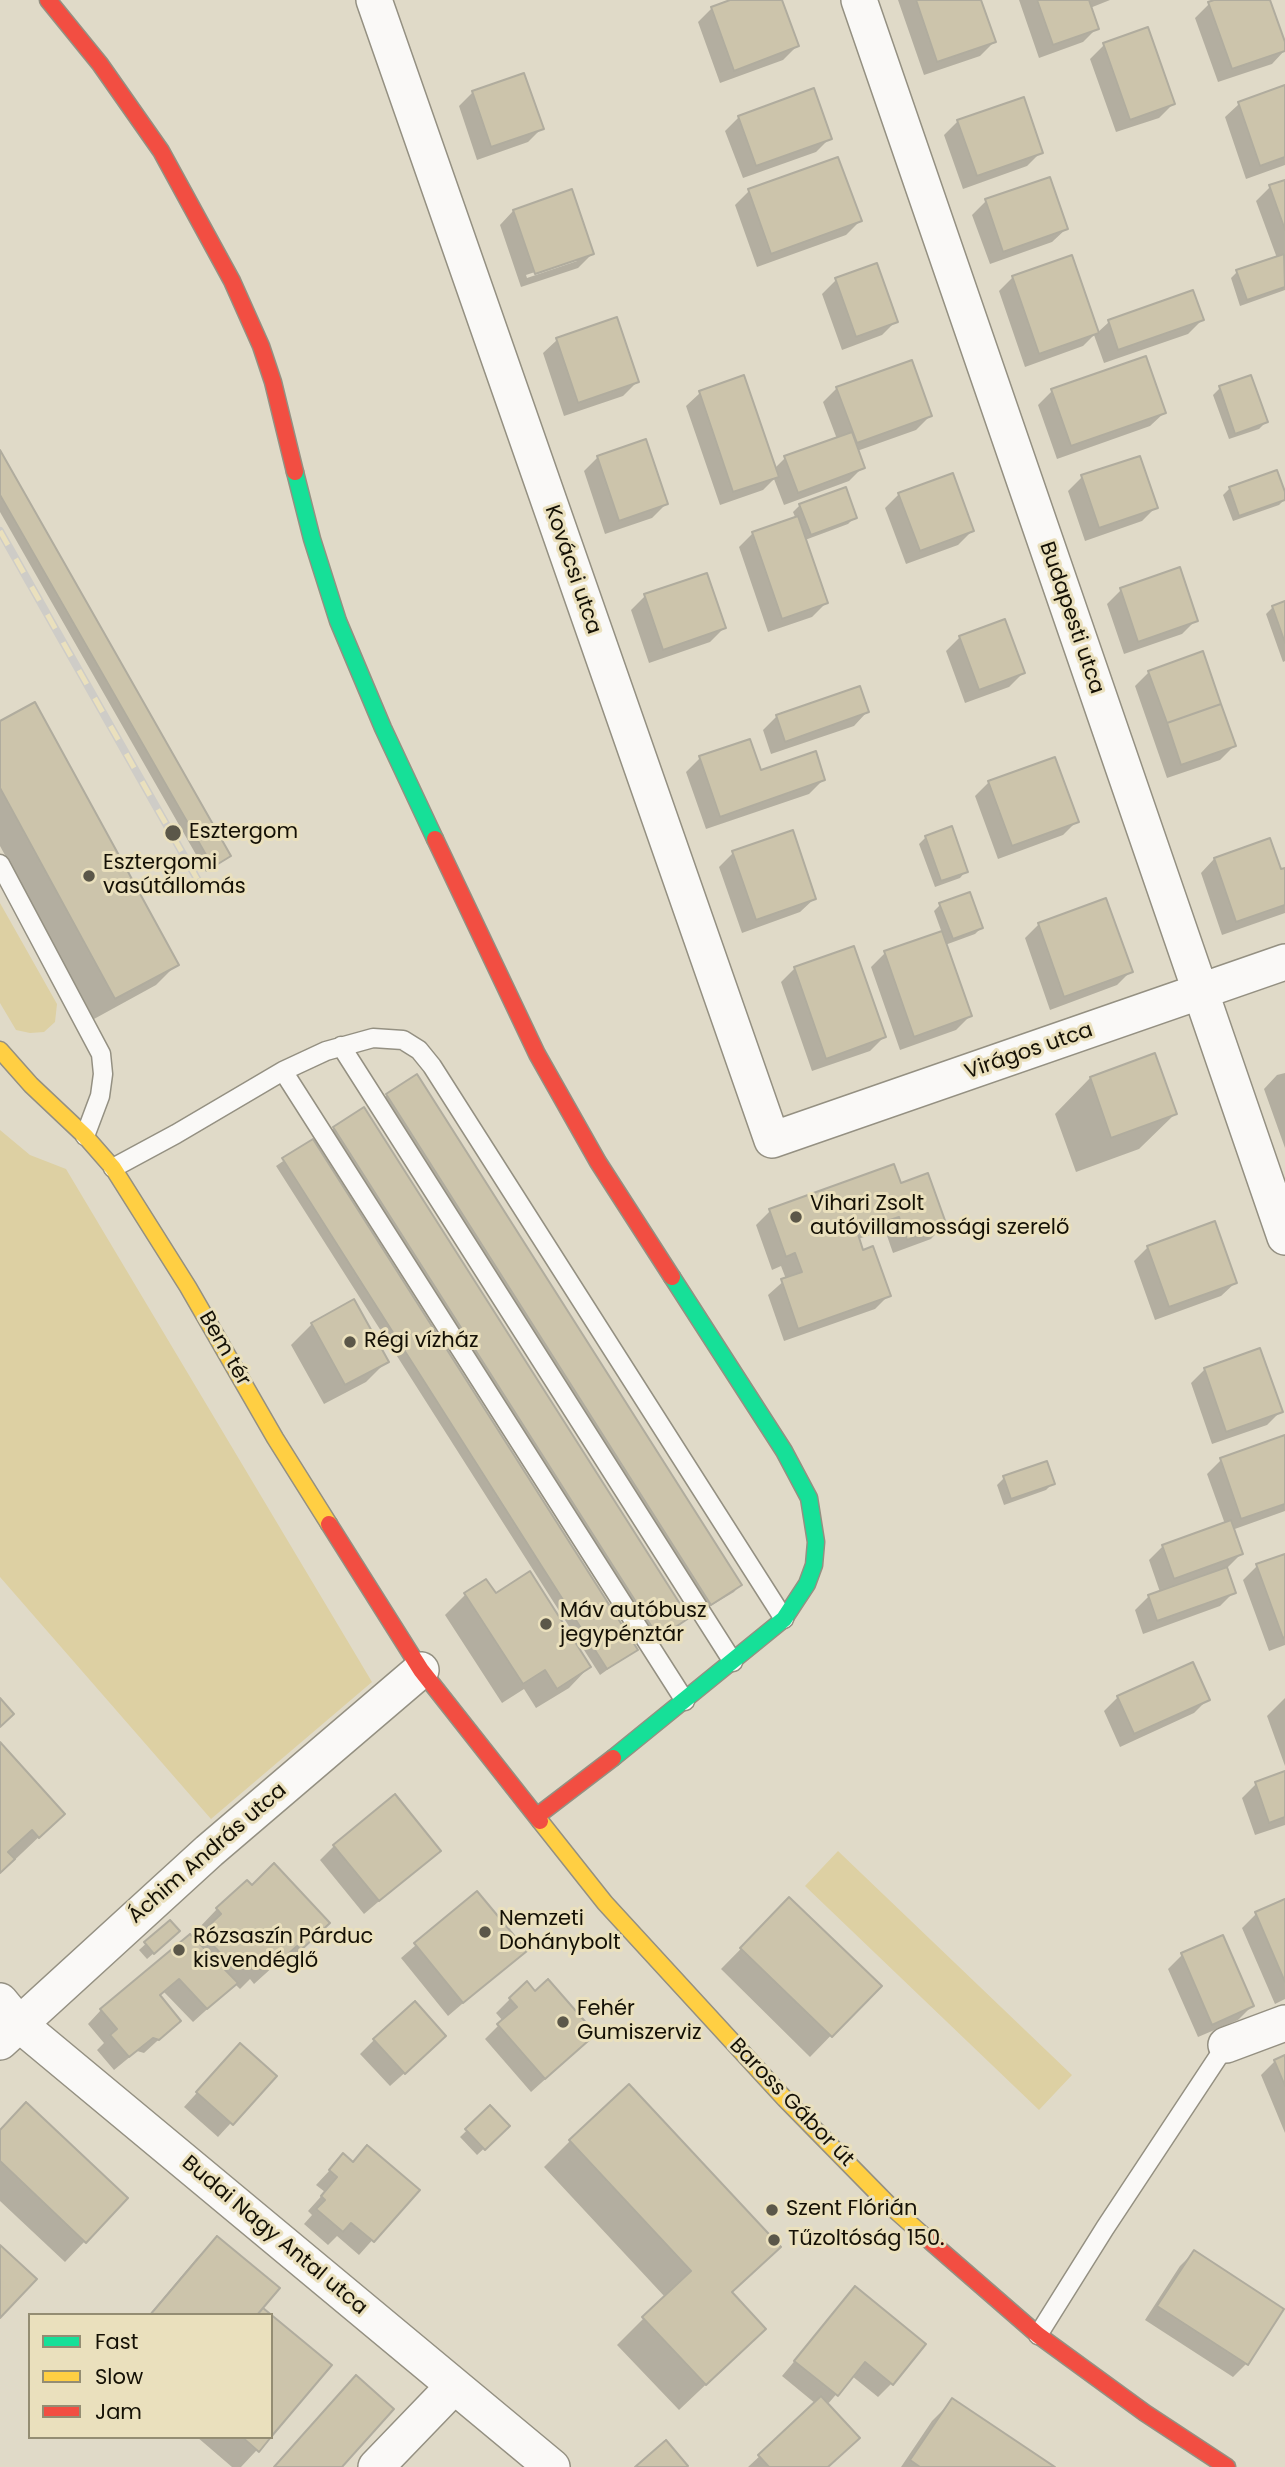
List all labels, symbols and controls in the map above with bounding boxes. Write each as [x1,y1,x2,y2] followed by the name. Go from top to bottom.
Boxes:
[538,502,606,638] street label: Kovácsi utca
[1033,539,1109,697] street label: Budapesti utca
[189,820,298,846] place label: Esztergom
[163,823,183,843] marker: Esztergom
[103,851,246,901] place label: Esztergomi vasútállomás
[81,868,97,884] marker: Esztergomi vasútállomás
[962,1018,1096,1086] street label: Virágos utca
[810,1192,1069,1242] place label: Vihari Zsolt autóvillamossági szerelő
[788,1209,804,1225] marker: Vihari Zsolt autóvillamossági szerelő
[193,1307,255,1391] street label: Bem tér
[364,1329,478,1355] place label: Régi vízház
[342,1334,358,1350] marker: Régi vízház
[560,1599,707,1649] place label: Máv autóbusz jegypénztár
[538,1616,554,1632] marker: Máv autóbusz jegypénztár
[124,1779,292,1929] street label: Áchim András utca
[499,1907,621,1957] place label: Nemzeti Dohánybolt
[477,1924,493,1940] marker: Nemzeti Dohánybolt
[193,1925,373,1975] place label: Rózsaszín Párduc kisvendéglő
[171,1942,187,1958] marker: Rózsaszín Párduc kisvendéglő
[577,1997,701,2047] place label: Fehér Gumiszerviz
[555,2014,571,2030] marker: Fehér Gumiszerviz
[723,2034,859,2172] street label: Baross Gábor út
[176,2151,372,2321] street label: Budai Nagy Antal utca
[786,2197,917,2223] place label: Szent Flórián
[764,2202,780,2218] marker: Szent Flórián
[788,2227,945,2253] place label: Tűzoltóság 150.
[766,2232,782,2248] marker: Tűzoltóság 150.
[28,2313,273,2439] legend
[95,2327,138,2356] text: Fast
[95,2362,143,2391] text: Slow
[95,2397,142,2426] text: Jam

